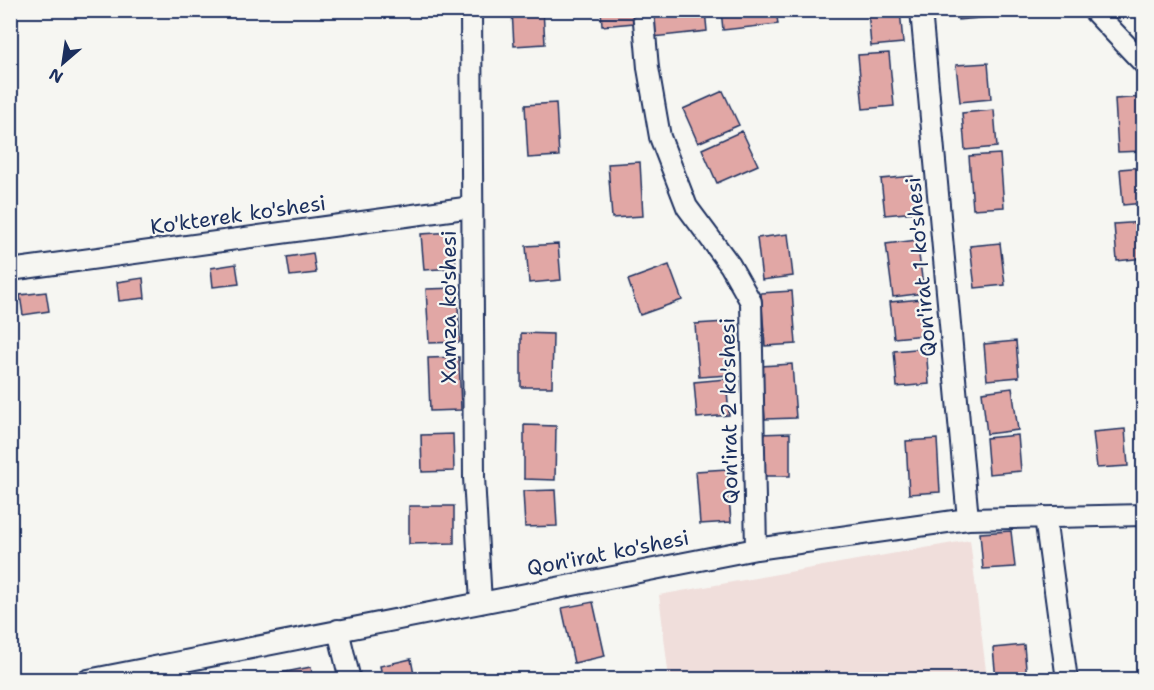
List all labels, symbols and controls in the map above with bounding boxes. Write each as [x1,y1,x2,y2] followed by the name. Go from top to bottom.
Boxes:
[33,33,93,93] north arrow
[45,63,67,88] text: N
[899,176,943,358] street label: Qon'irat 1 ko'shesi
[148,189,328,241] street label: Ko'kterek ko'shesi
[435,230,463,384] street label: Xamza ko'shesi
[713,318,745,504] street label: Qon'irat 2 ko'shesi
[525,524,691,582] street label: Qon'irat ko'shesi

